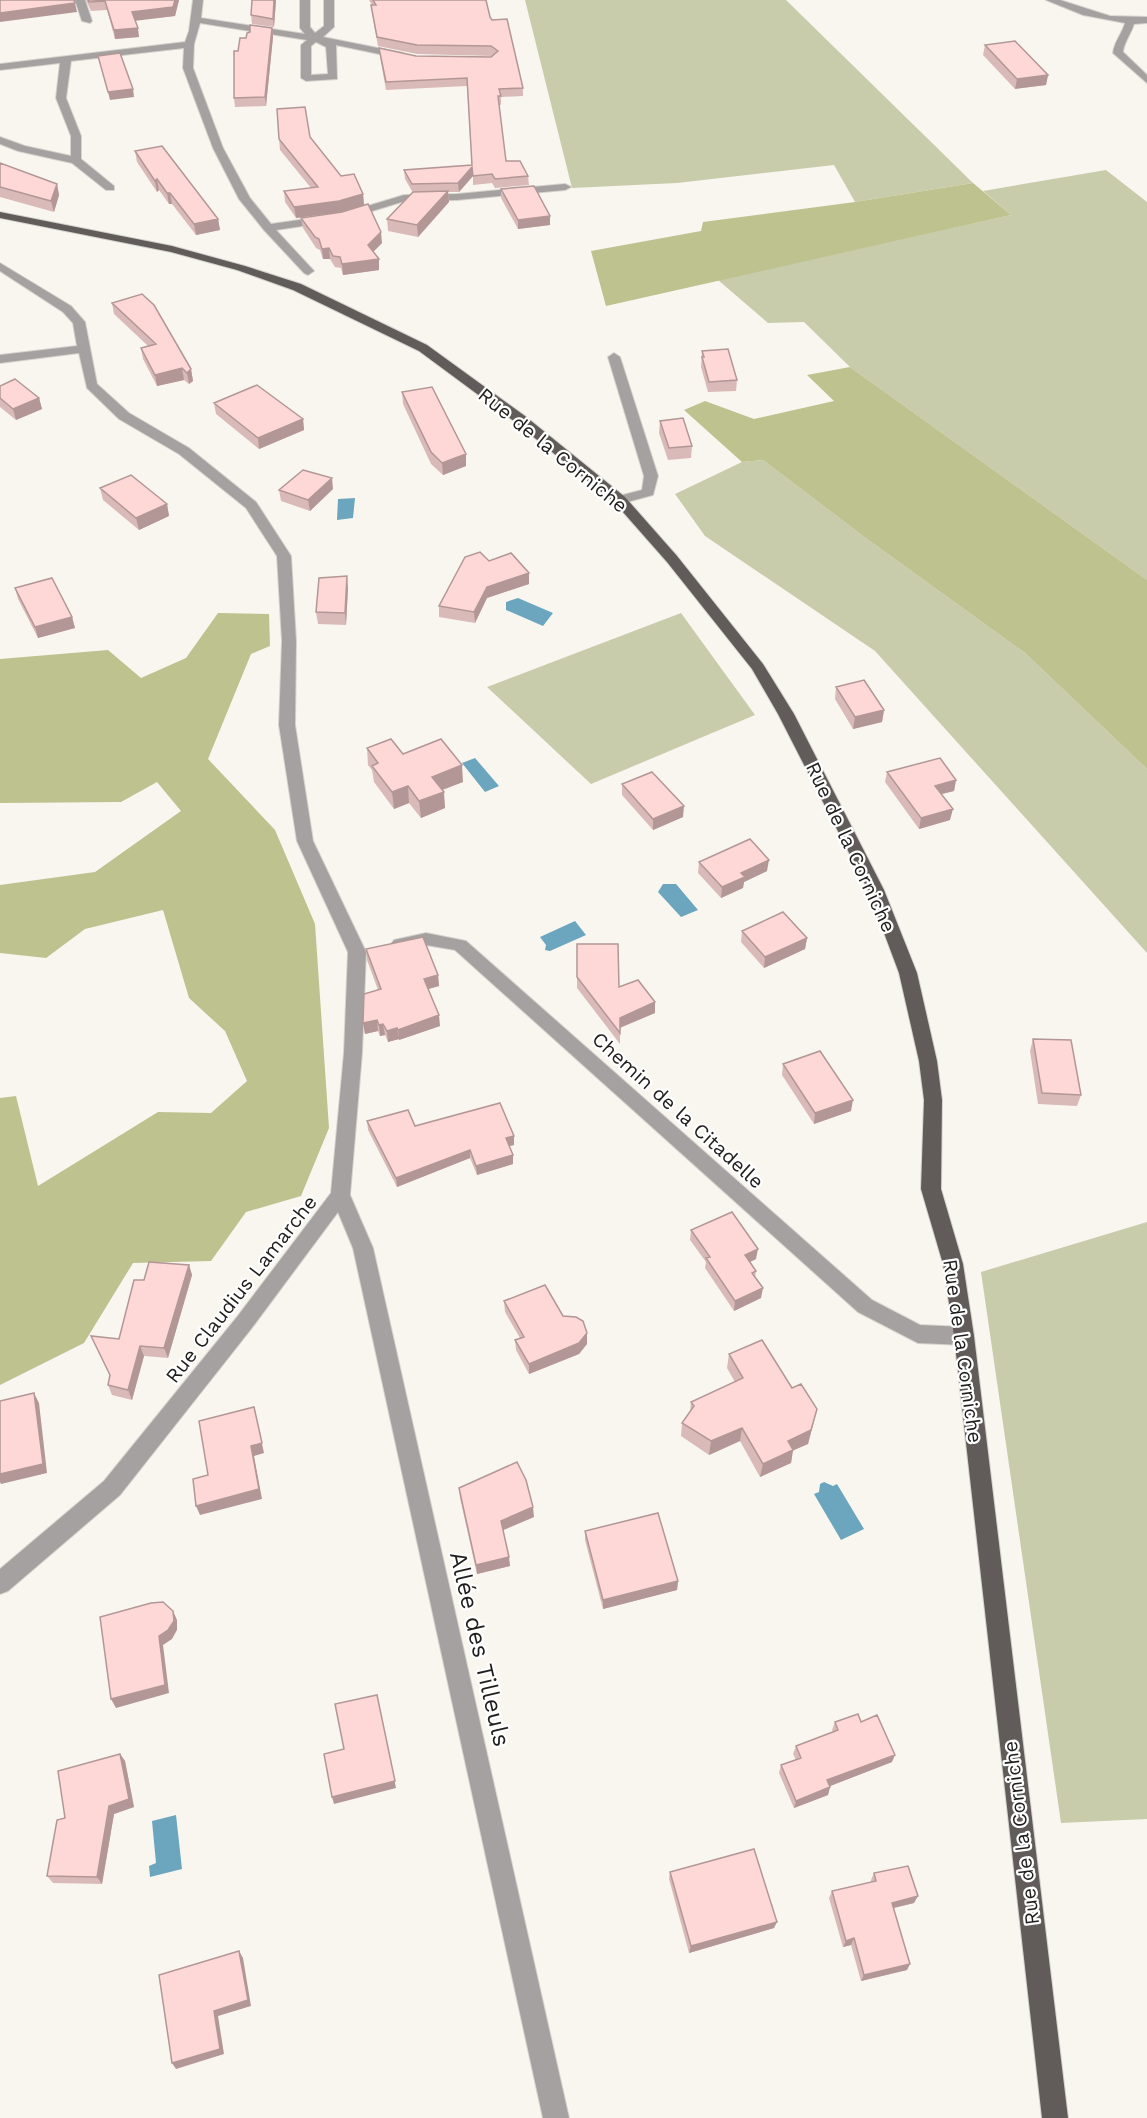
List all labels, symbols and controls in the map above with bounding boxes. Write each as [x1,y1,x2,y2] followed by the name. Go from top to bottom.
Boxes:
[473,382,633,518] street label: Rue de la Corniche
[801,758,901,936] street label: Rue de la Corniche
[587,1027,769,1193] street label: Chemin de la Citadelle
[160,1190,322,1388] street label: Rue Claudius Lamarche
[938,1258,988,1444] street label: Rue de la Corniche
[444,1549,516,1749] street label: Allée des Tilleuls
[998,1740,1044,1926] street label: Rue de la Corniche

